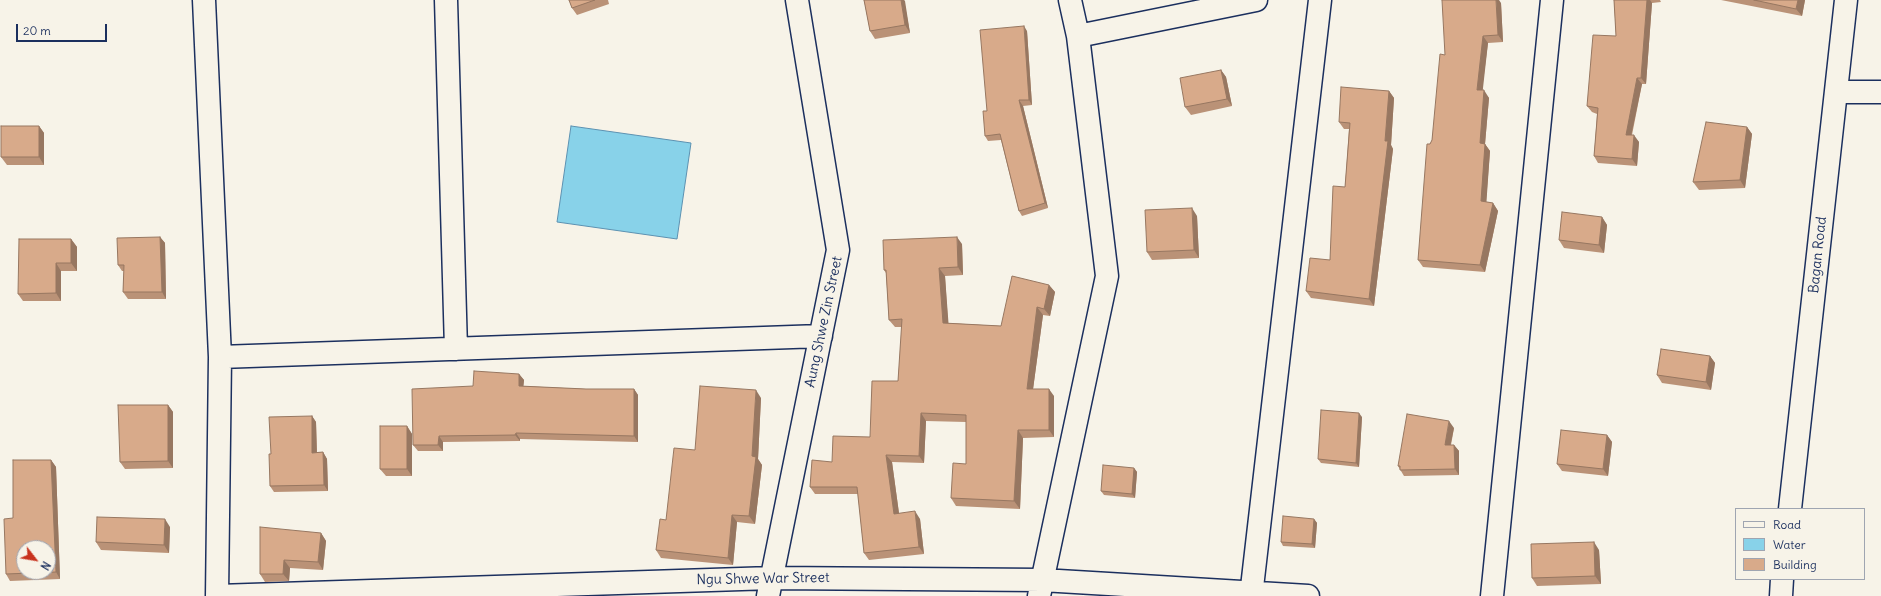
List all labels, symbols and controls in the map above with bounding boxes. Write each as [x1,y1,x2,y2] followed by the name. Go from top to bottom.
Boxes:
[18,16,109,42] scale bar
[23,23,51,38] text: 20 m
[1806,216,1830,294] street label: Bagan Road
[802,255,846,389] street label: Aung Shwe Zin Street
[1735,508,1865,580] legend
[1773,517,1801,532] text: Road
[1773,537,1806,552] text: Water
[16,540,56,580] north arrow
[1773,557,1817,572] text: Building
[37,559,53,573] text: N
[696,569,830,589] street label: Ngu Shwe War Street

